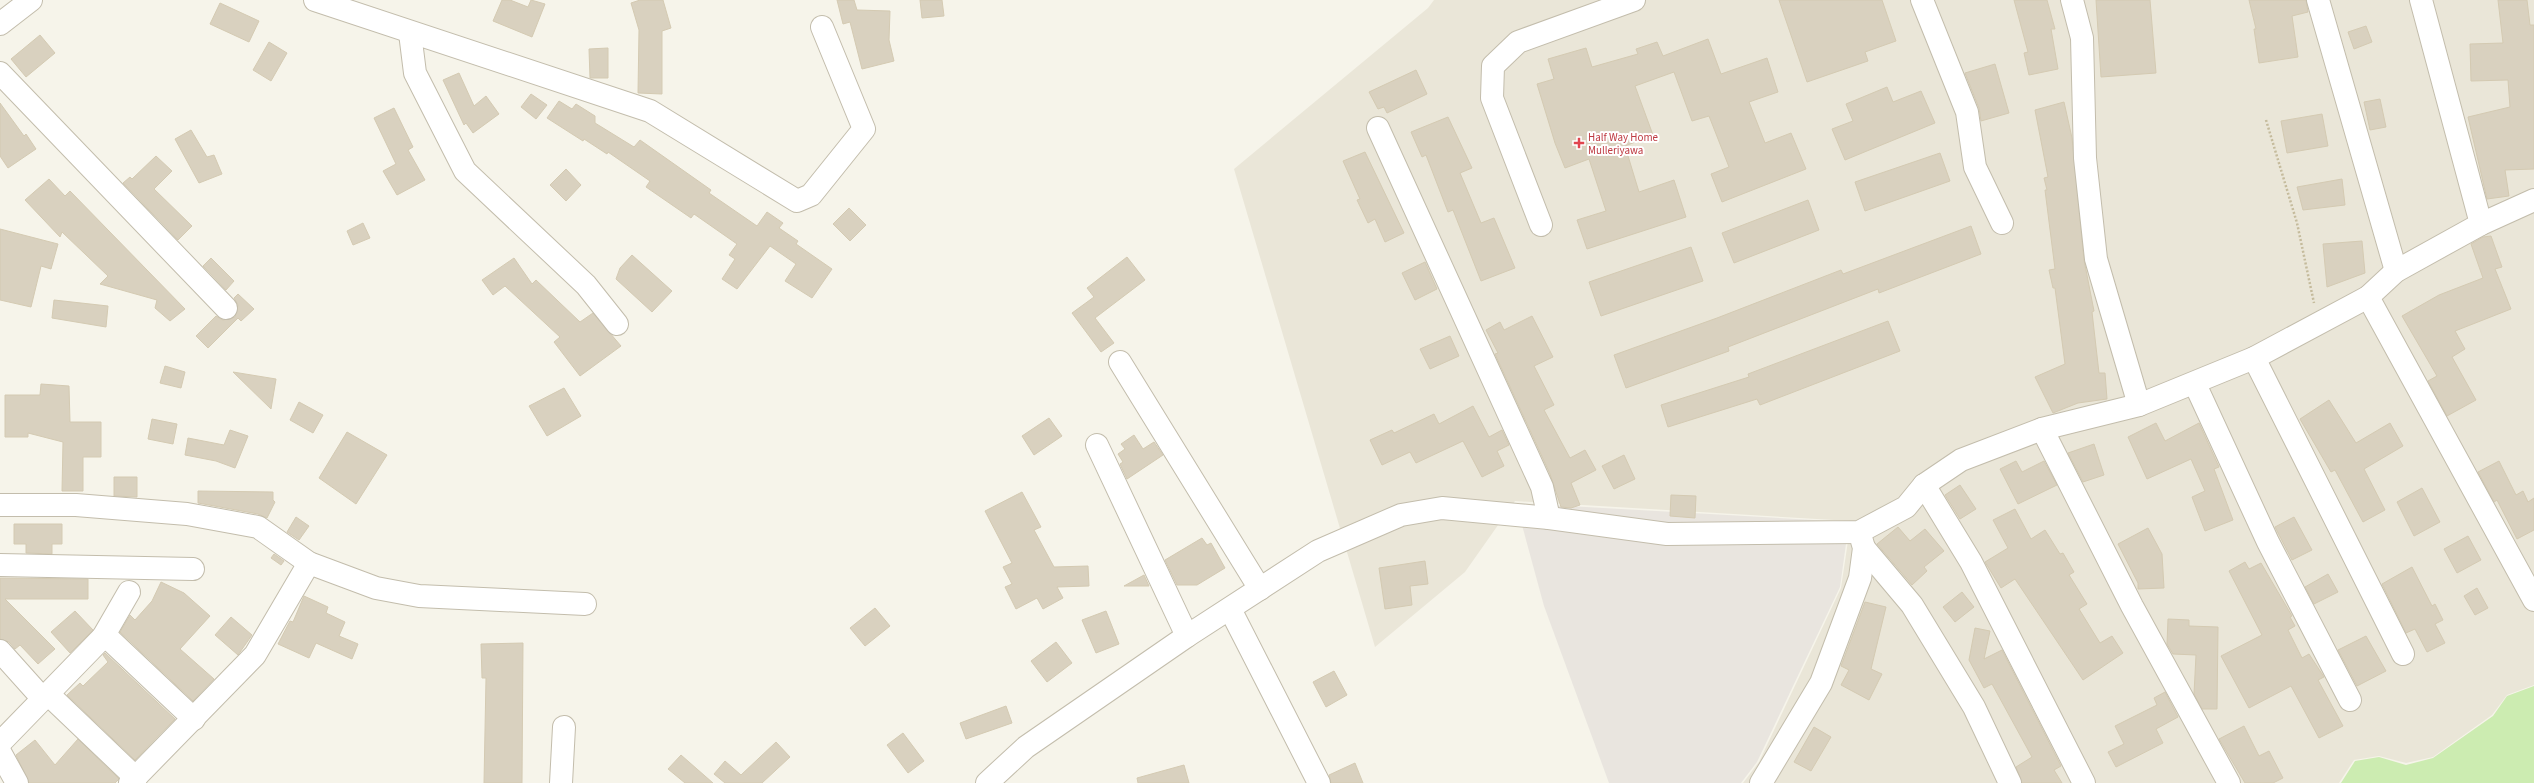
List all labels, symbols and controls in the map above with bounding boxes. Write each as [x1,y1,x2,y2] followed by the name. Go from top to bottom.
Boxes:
[1588,130,1659,158] place label: Half Way Home Mulleriyawa
[1573,137,1585,149] marker: Half Way Home Mulleriyawa

